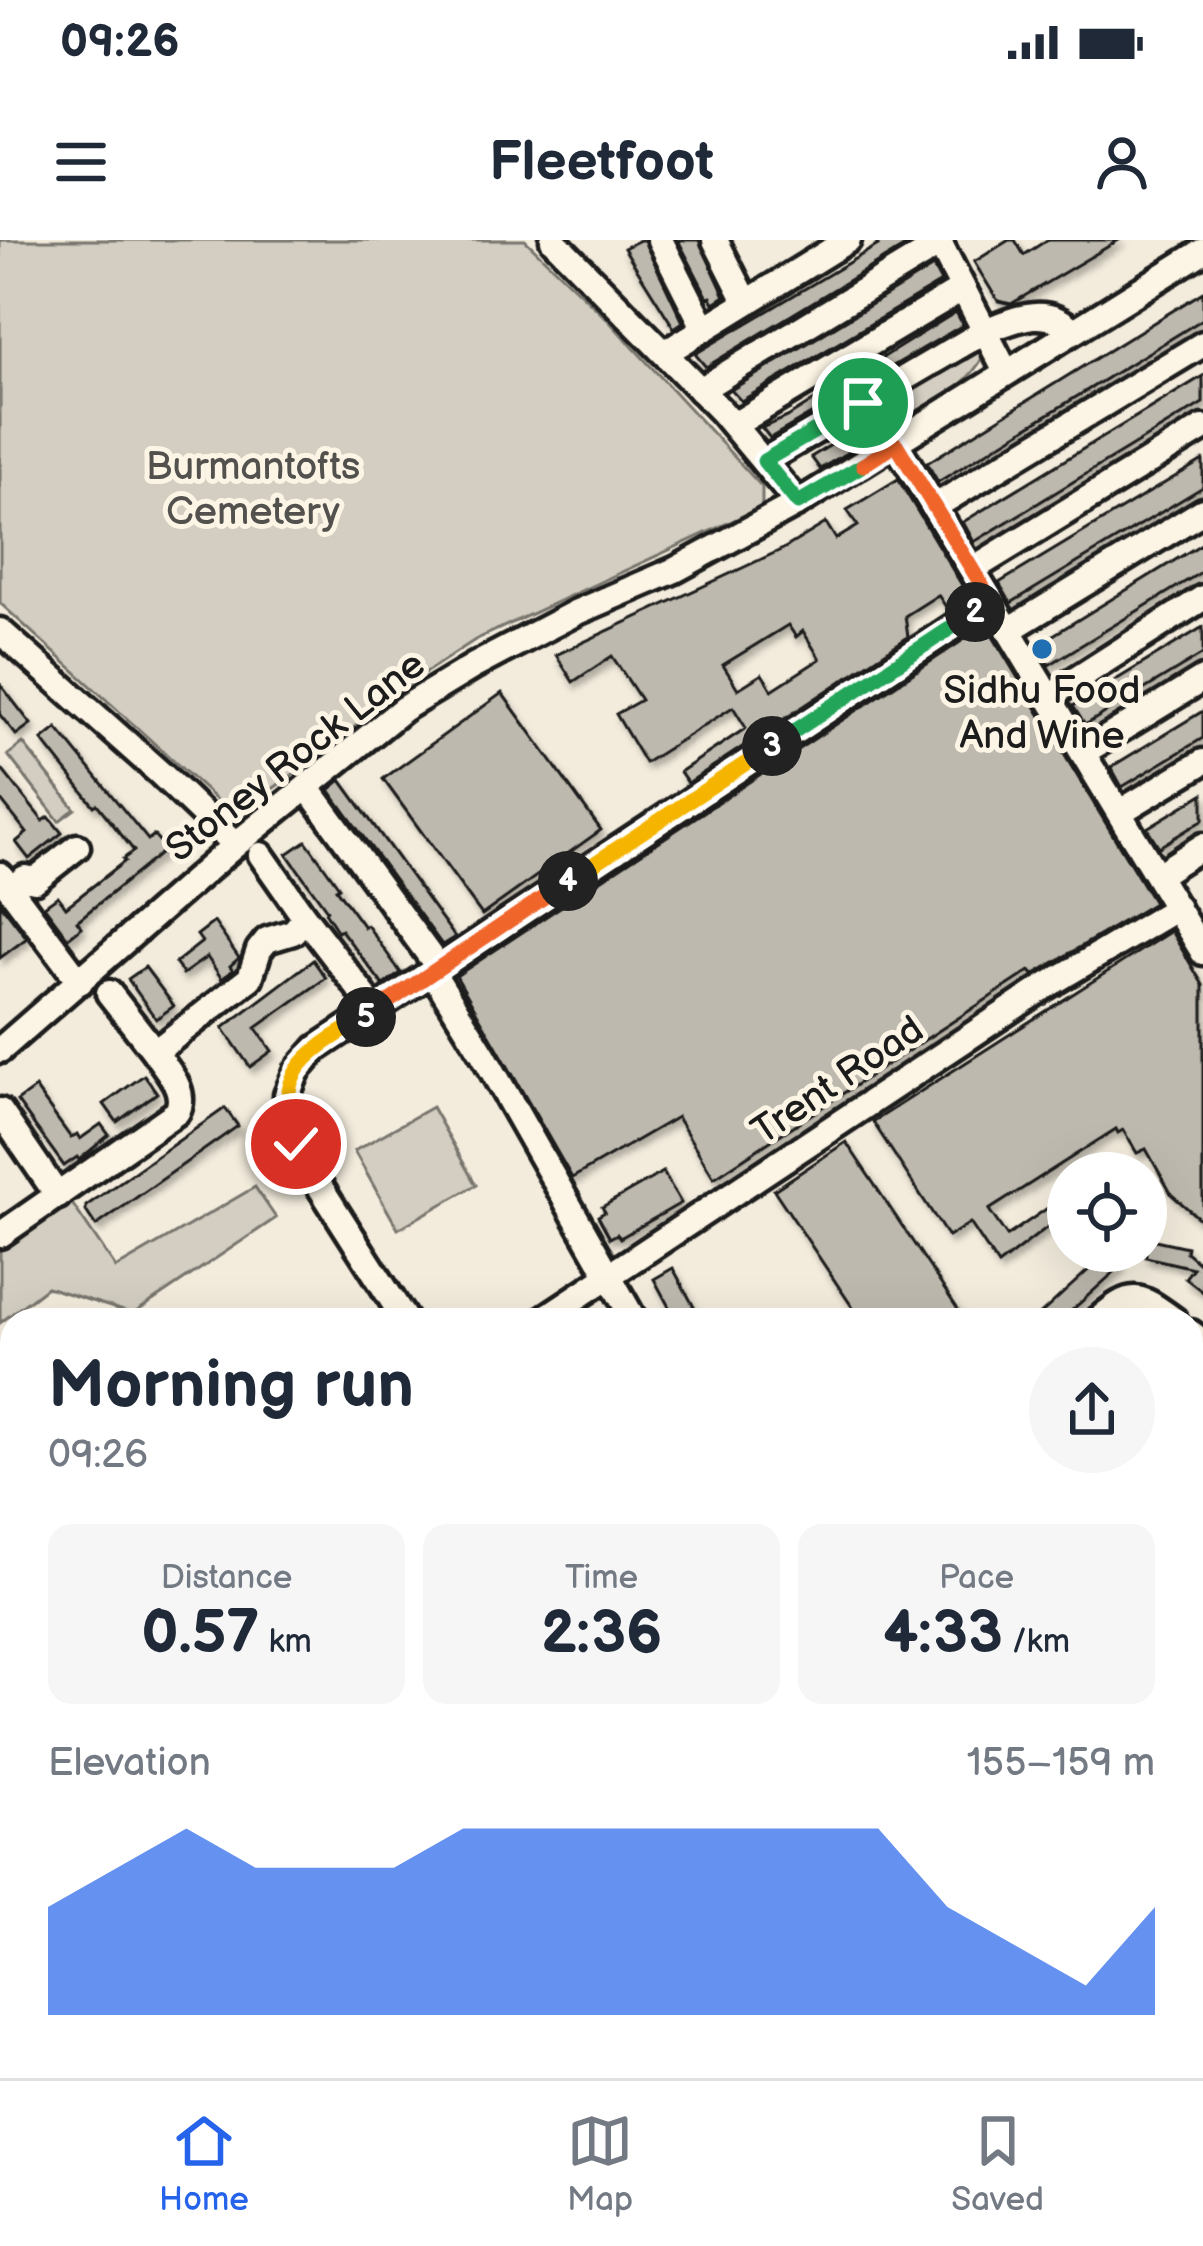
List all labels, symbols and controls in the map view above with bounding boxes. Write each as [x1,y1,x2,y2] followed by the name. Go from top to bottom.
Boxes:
[60,15,179,70] text: 09:26
[48,129,114,195] icon: menu
[1089,129,1155,195] icon: person
[489,130,714,195] text: Fleetfoot
[812,352,914,454] pin
[830,370,896,436] icon: arrive
[146,444,360,536] park label: Burmantofts Cemetery
[945,582,1005,642] pin: 2
[965,592,985,632] text: 2
[1029,636,1055,662] marker: Sidhu Food And Wine
[157,641,435,873] street label: Stoney Rock Lane
[943,668,1141,760] place label: Sidhu Food And Wine
[742,716,802,776] pin: 3
[762,726,782,766] text: 3
[538,851,598,911] pin: 4
[558,861,578,901] text: 4
[336,987,396,1047] pin: 5
[356,997,376,1037] text: 5
[743,1007,933,1155] street label: Trent Road
[245,1093,347,1195] pin
[263,1111,329,1177] icon: check
[1047,1152,1167,1272] map controls
[1047,1152,1167,1272] button: locate
[48,1347,414,1426] text: Morning run
[1029,1347,1155,1473] button: share
[48,1432,148,1479] text: 09:26
[161,1558,292,1598] text: Distance
[565,1558,638,1598] text: Time
[939,1558,1014,1598] text: Pace
[141,1598,259,1670] text: 0.57
[541,1598,662,1670] text: 2:36
[883,1598,1003,1670] text: 4:33
[259,1622,312,1662] text: km
[1003,1622,1070,1662] text: /km
[48,1740,211,1787] text: Elevation
[967,1740,1155,1787] text: 155–159 m
[159,2108,249,2220] tab: Home
[567,2108,633,2220] tab: Map
[951,2108,1044,2220] tab: Saved

